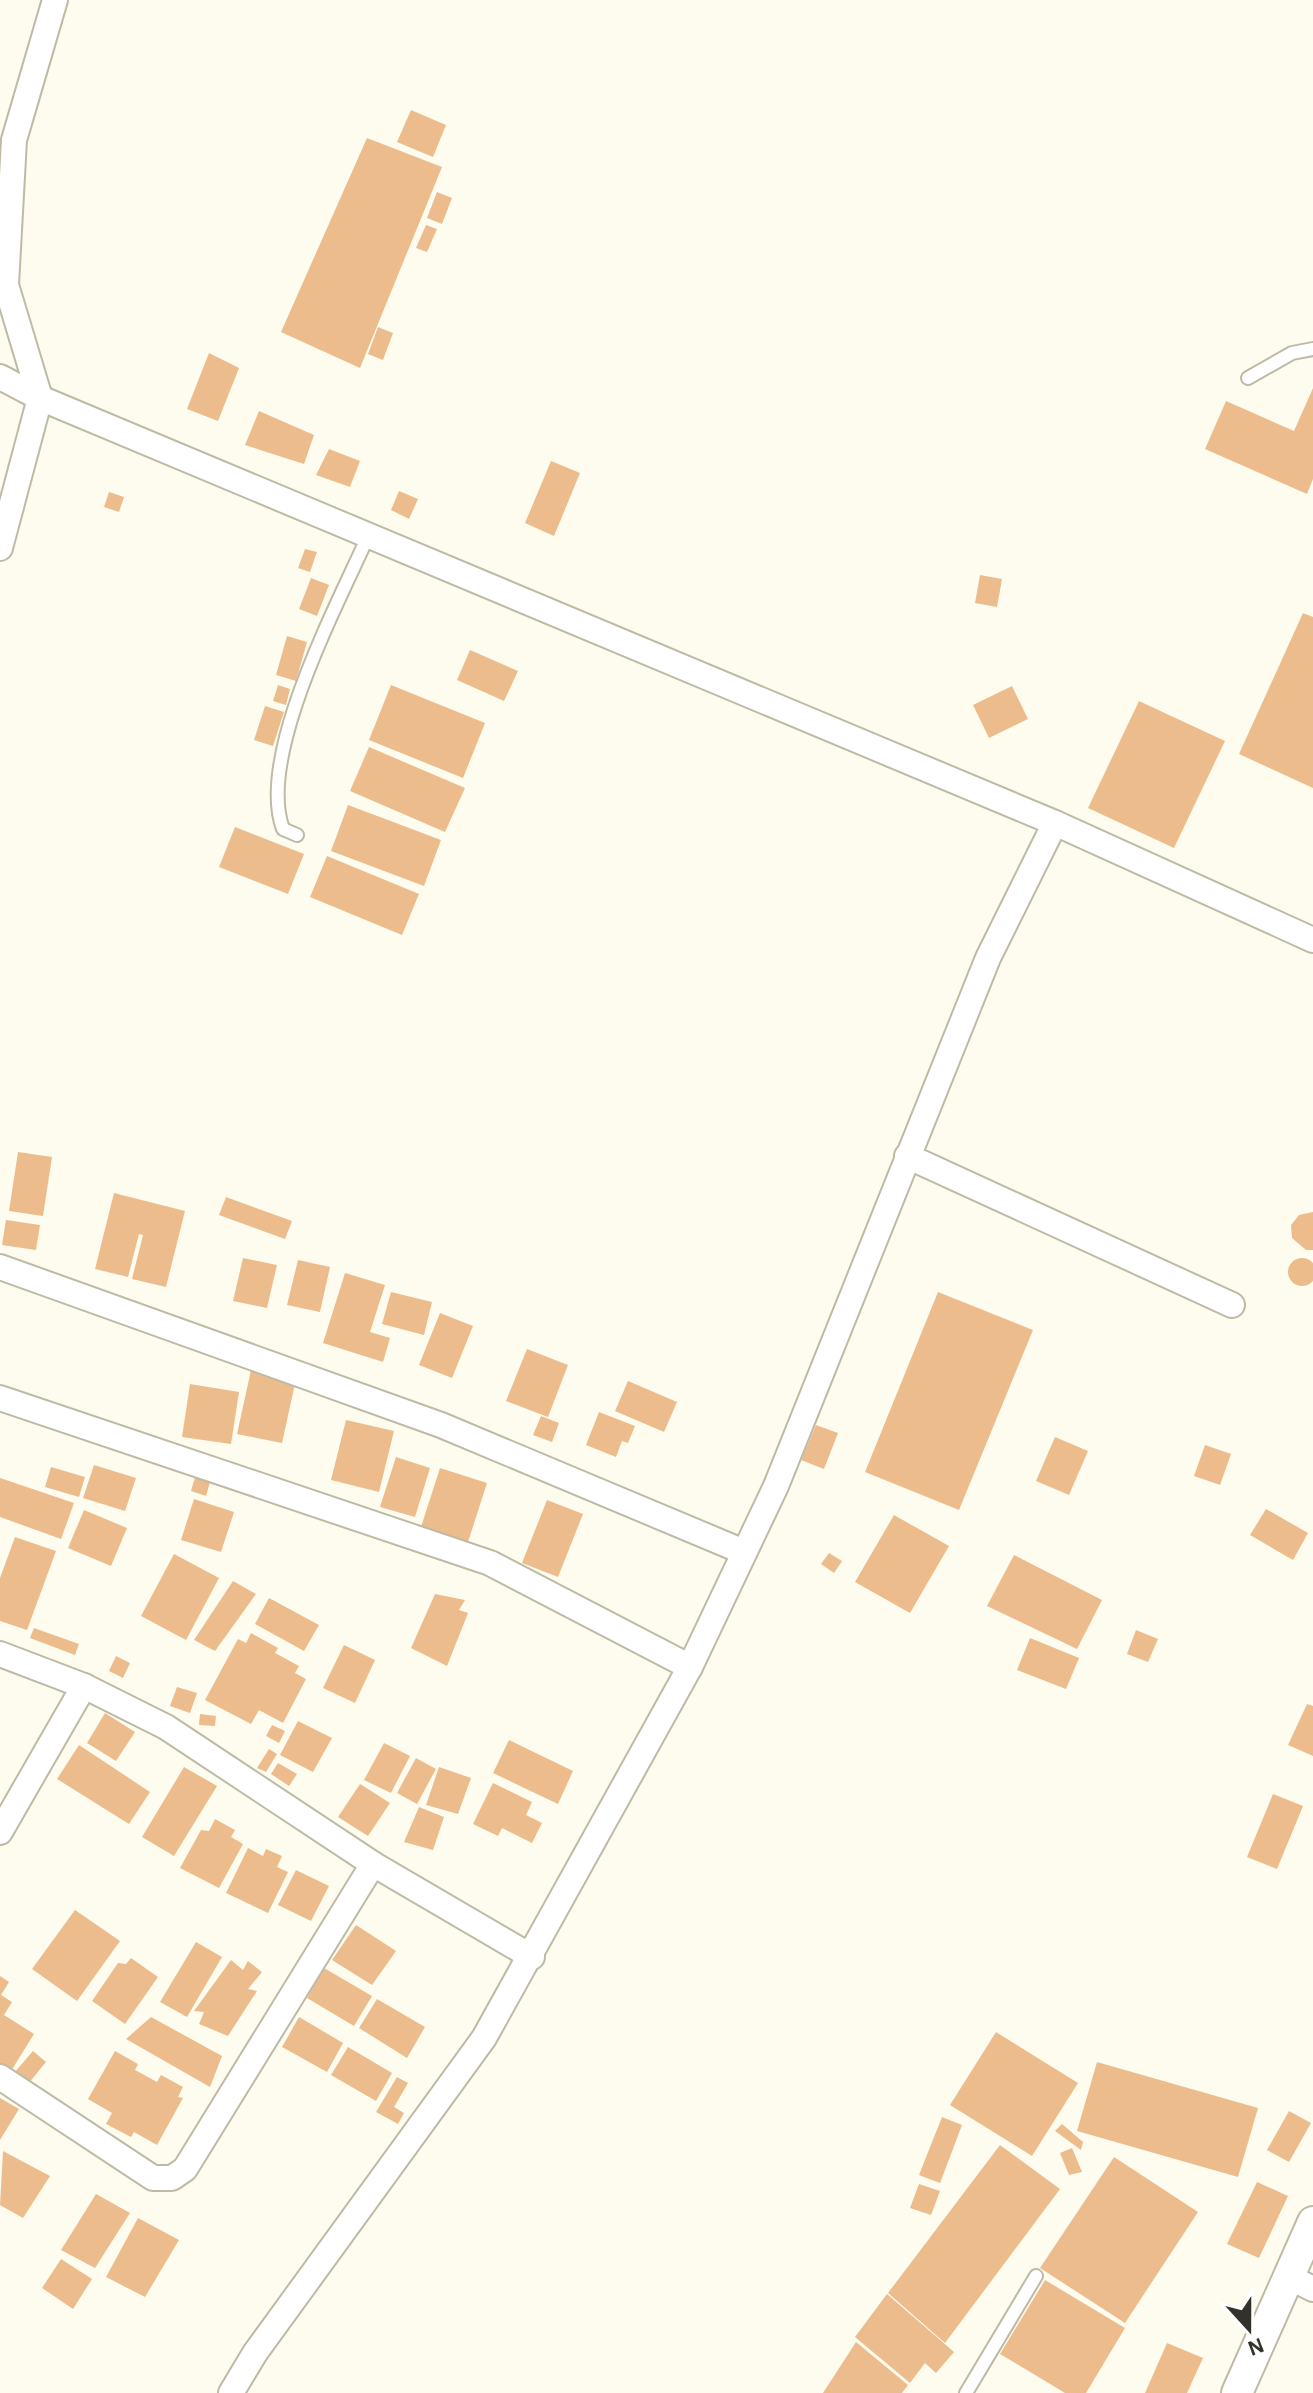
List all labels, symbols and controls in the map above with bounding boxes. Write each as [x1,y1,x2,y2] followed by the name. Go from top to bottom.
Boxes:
[1209,2289,1289,2369] north arrow
[1245,2334,1267,2360] text: N

